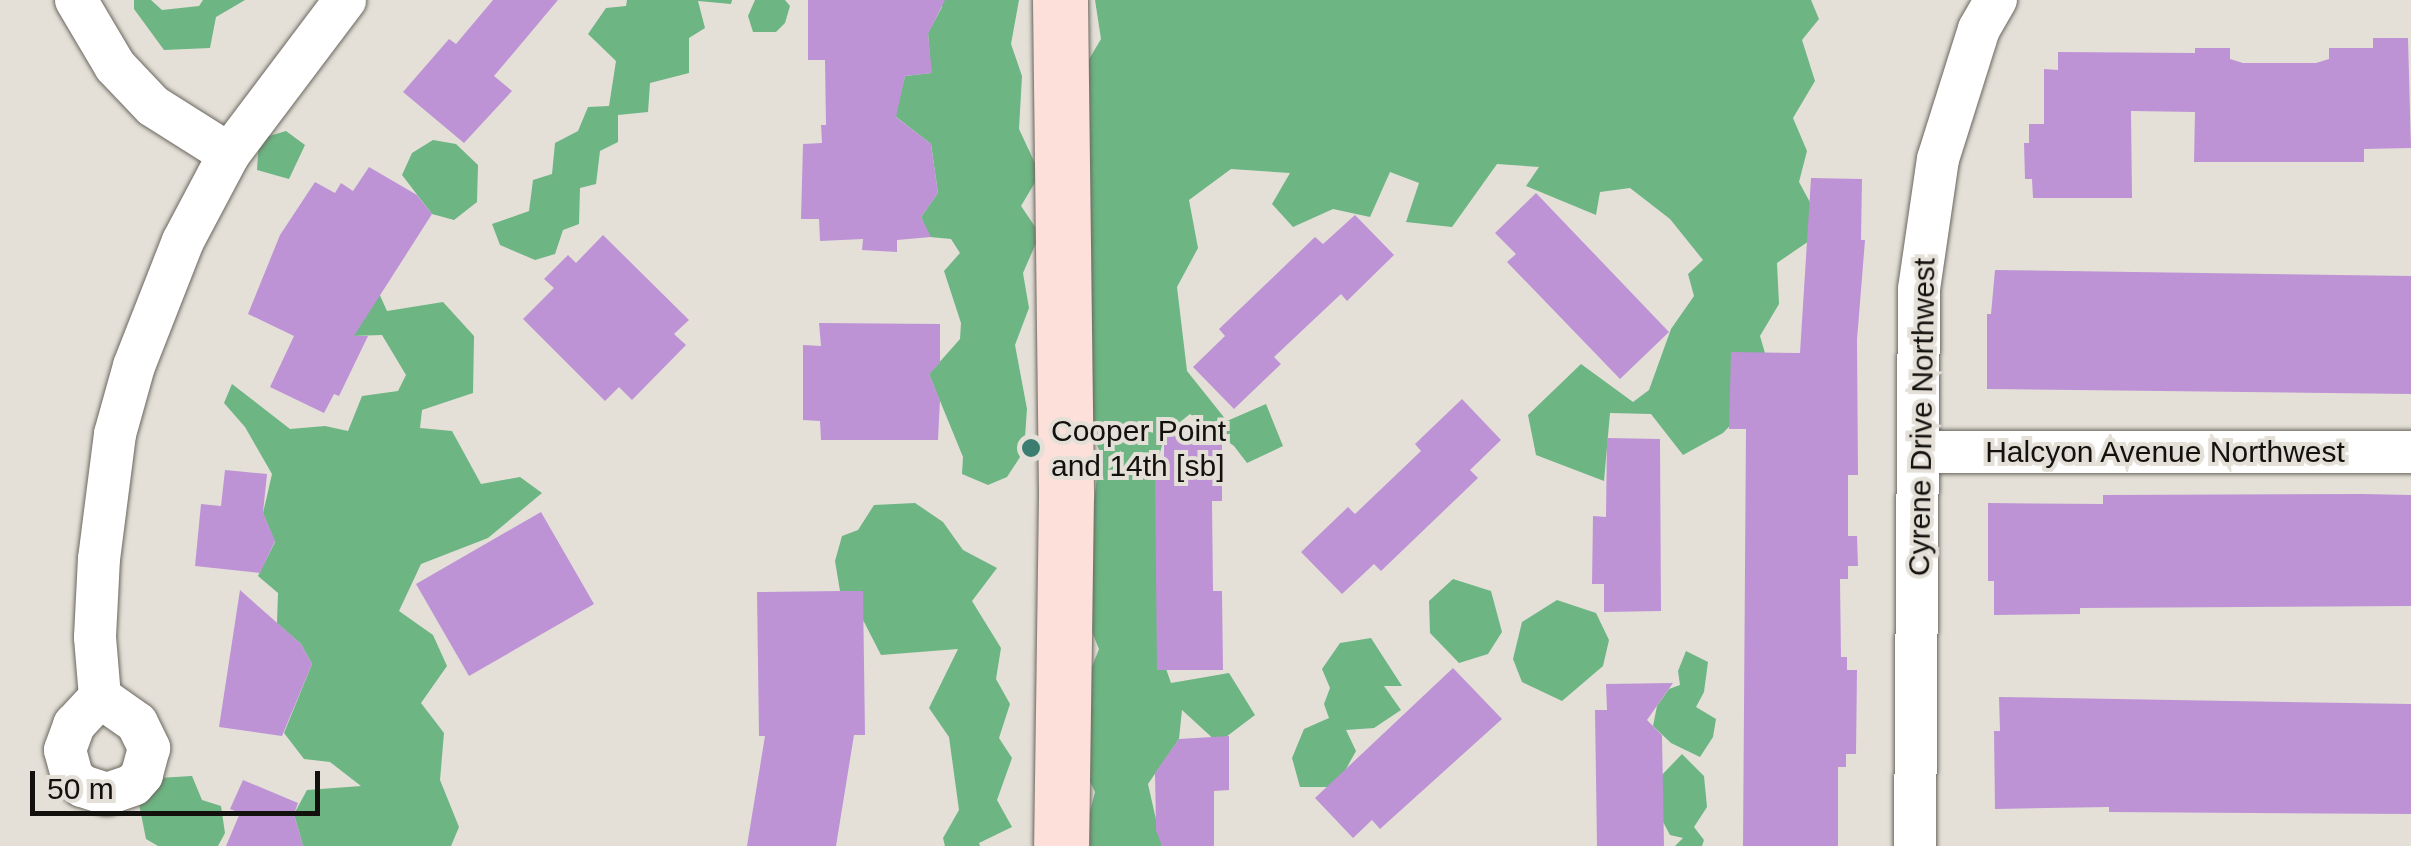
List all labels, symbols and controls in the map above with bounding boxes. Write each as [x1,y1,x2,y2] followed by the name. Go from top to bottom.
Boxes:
[1901,257,1943,577] street label: Cyrene Drive Northwest
[1051,413,1226,484] place label: Cooper Point and 14th [sb]
[1984,434,2346,470] street label: Halcyon Avenue Northwest
[1020,437,1042,459] marker: Cooper Point and 14th [sb]
[35,751,325,813] scale bar
[47,772,114,805] text: 50 m

